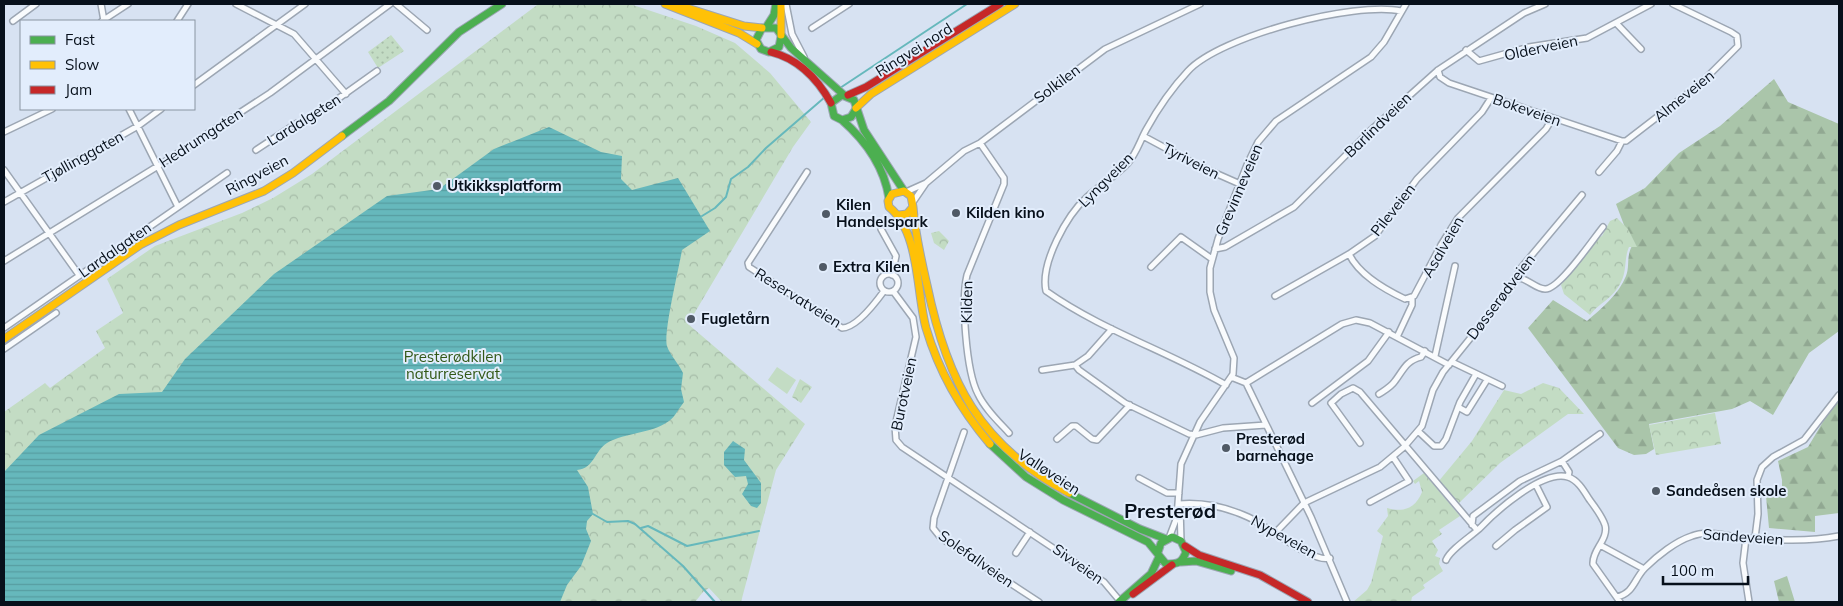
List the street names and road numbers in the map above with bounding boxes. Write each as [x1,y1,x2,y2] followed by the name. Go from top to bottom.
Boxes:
[872,18,956,81] street label: Ringvei nord
[1502,30,1579,65] street label: Olderveien
[1030,60,1084,107] street label: Solkilen
[1650,65,1718,126] street label: Almeveien
[1340,88,1415,161] street label: Barlindveien
[263,89,344,150] street label: Lardalgeten
[1491,89,1564,130] street label: Bokeveien
[155,103,246,172] street label: Hedrumgaten
[39,126,127,187] street label: Tjøllinggaten
[1159,138,1223,183] street label: Tyriveien
[1211,141,1266,239] street label: Grevinneveien
[1074,148,1137,211] street label: Lyngveien
[222,150,291,199] street label: Ringveien
[1366,180,1419,240] street label: Pileveien
[1417,213,1468,281] street label: Asalveien
[75,218,155,282] street label: Lardalgaten
[1462,250,1539,343] street label: Døsserødveien
[751,263,845,332] street label: Reservatveien
[957,281,976,323] street label: Kilden
[886,355,921,432] street label: Burotveien
[1014,444,1084,499] street label: Valløveien
[1248,511,1321,563] street label: Nypeveien
[1702,524,1784,549] street label: Sandeveien
[935,526,1017,591] street label: Solefallveien
[1049,539,1107,588] street label: Sivveien

